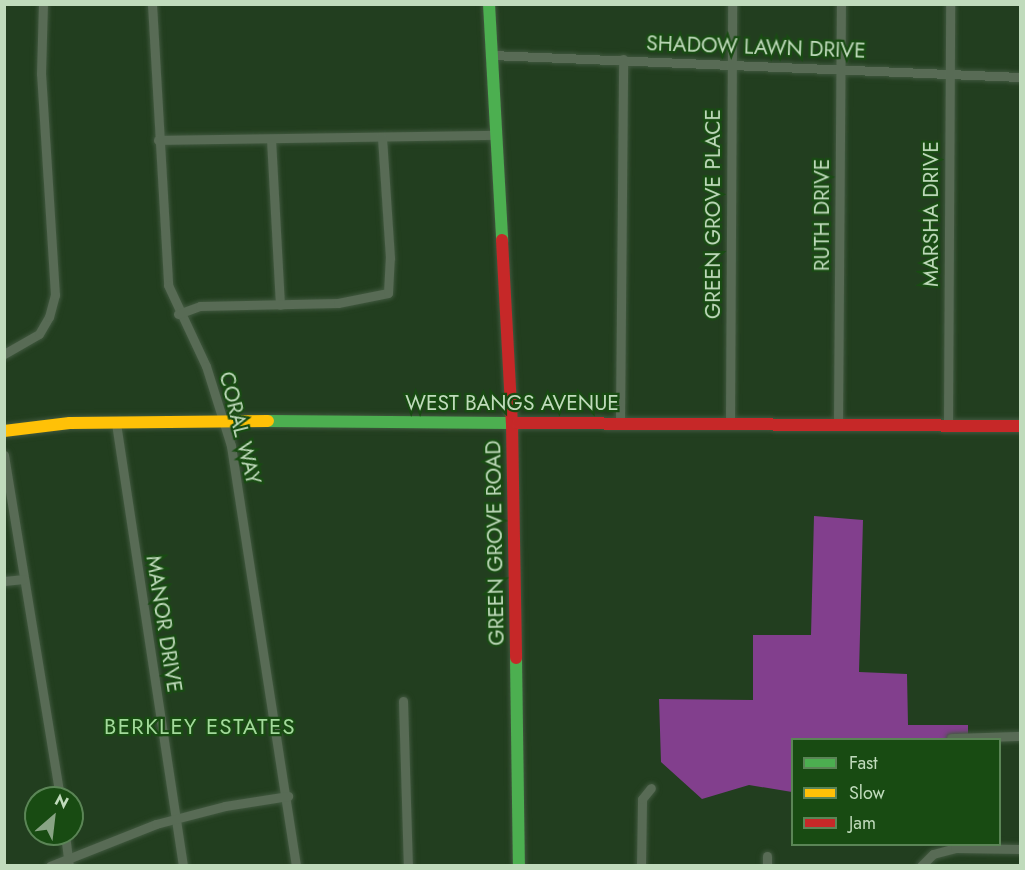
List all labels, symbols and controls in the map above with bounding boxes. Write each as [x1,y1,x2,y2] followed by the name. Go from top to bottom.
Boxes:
[646,31,866,63] street label: SHADOW LAWN DRIVE
[700,109,726,319] street label: GREEN GROVE PLACE
[918,141,944,287] street label: MARSHA DRIVE
[809,159,835,271] street label: RUTH DRIVE
[214,369,266,487] street label: CORAL WAY
[405,390,619,416] street label: WEST BANGS AVENUE
[481,440,509,646] street label: GREEN GROVE ROAD
[141,554,187,694] street label: MANOR DRIVE
[104,714,296,740] district label: BERKLEY ESTATES
[791,738,1001,846] legend
[849,750,878,776] text: Fast
[849,780,885,806] text: Slow
[24,786,84,846] north arrow
[51,788,73,815] text: N
[849,810,876,836] text: Jam

